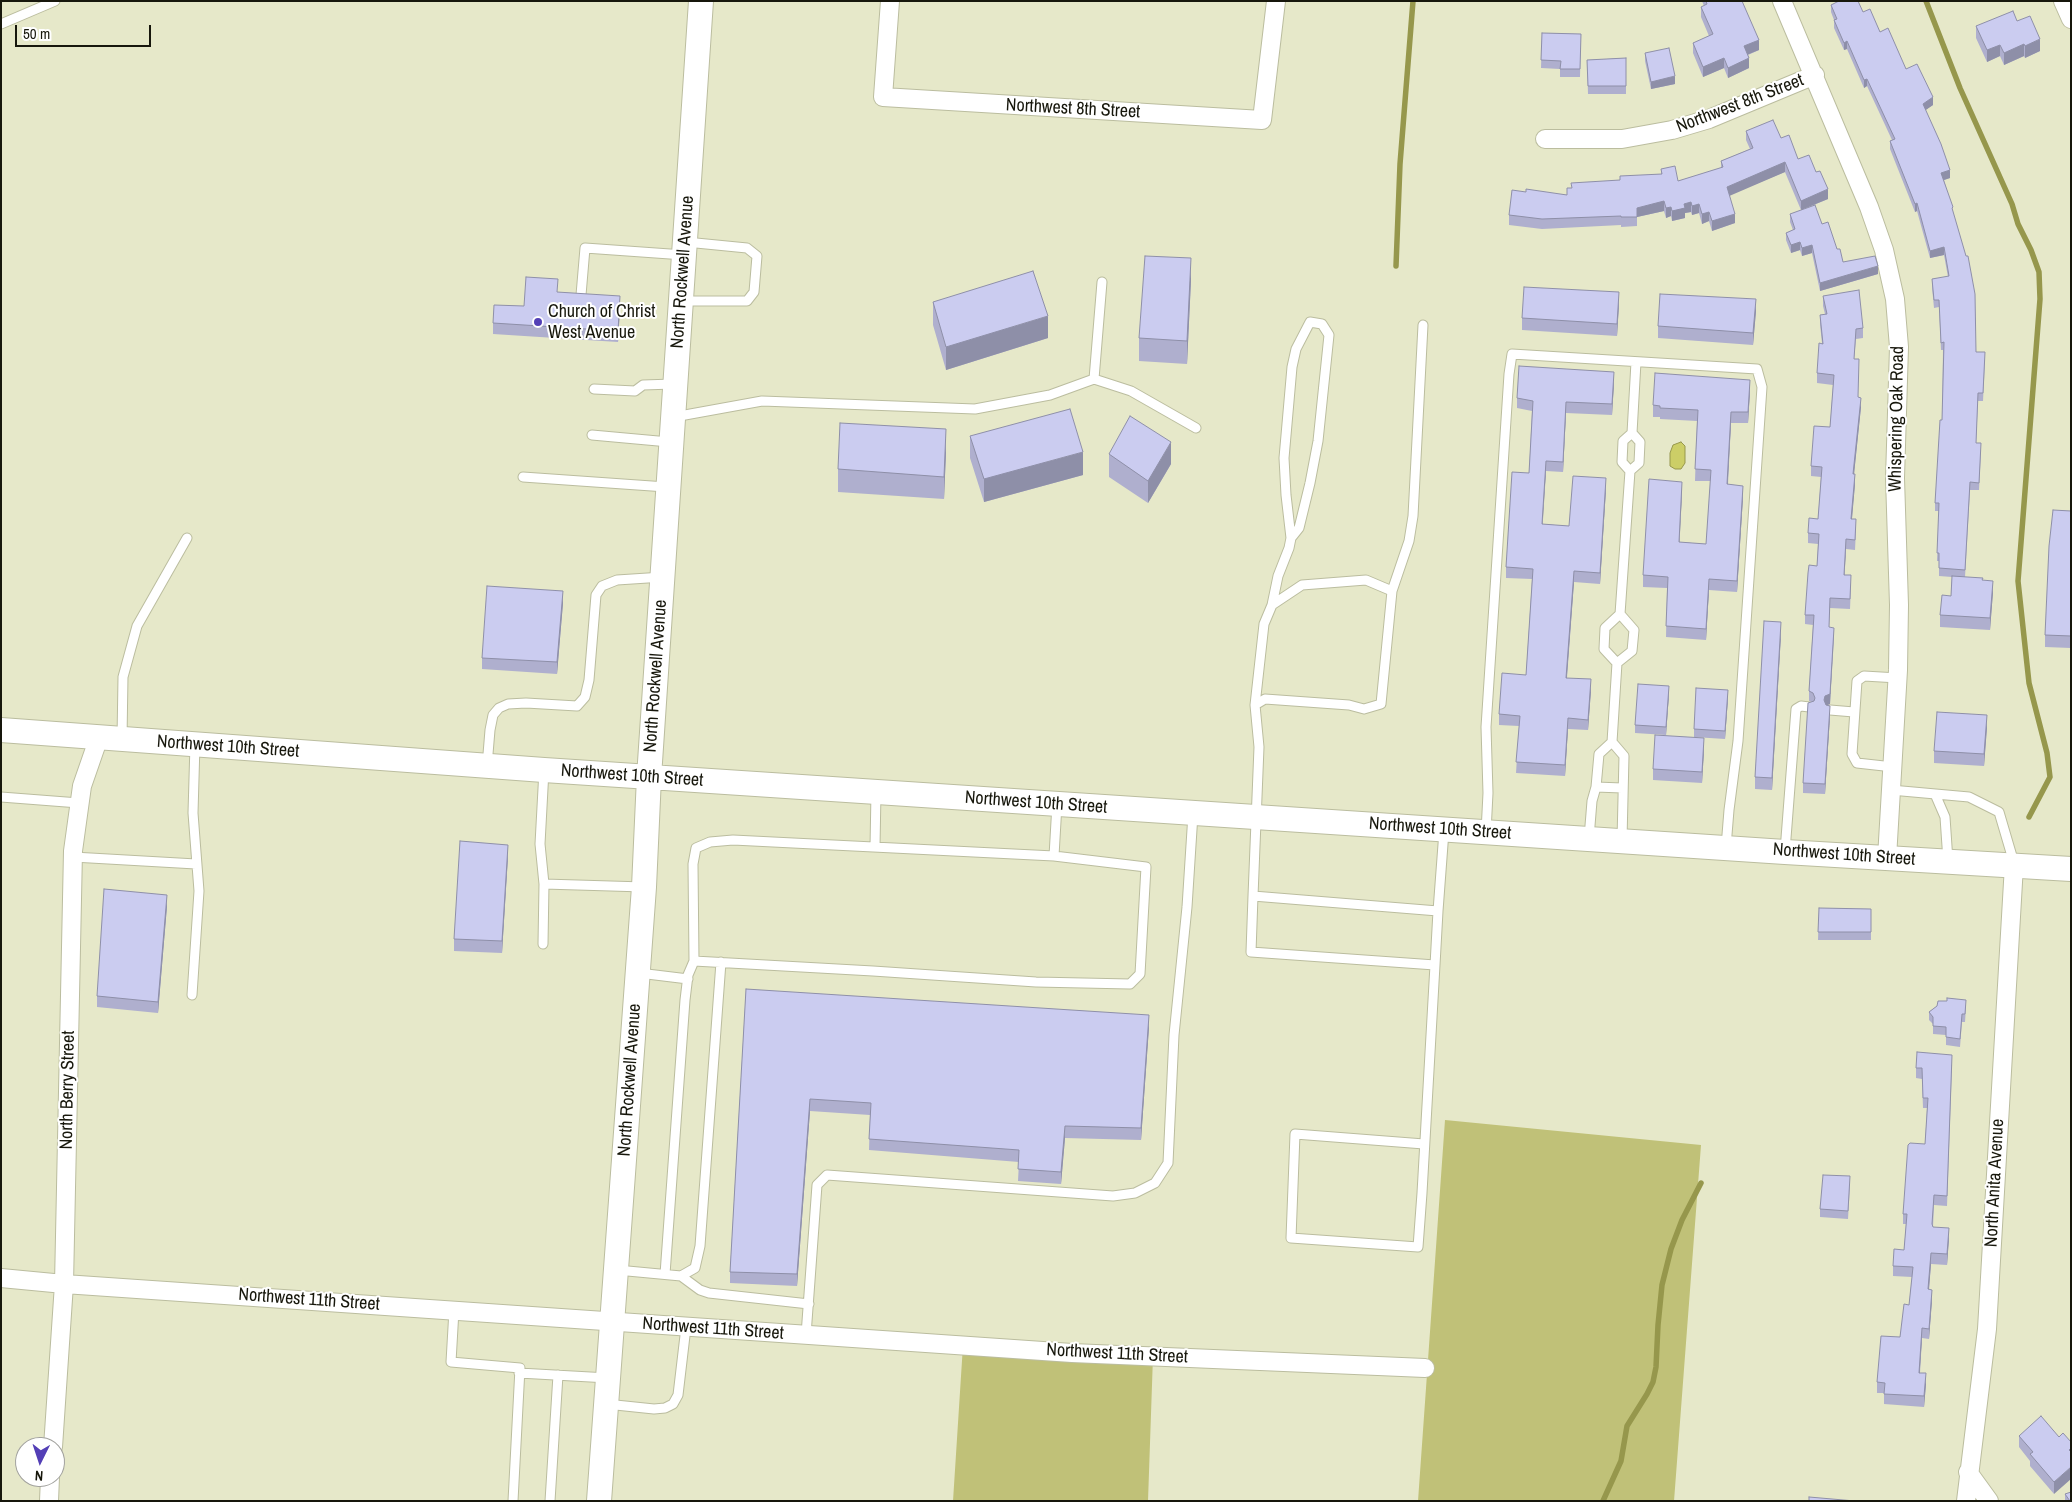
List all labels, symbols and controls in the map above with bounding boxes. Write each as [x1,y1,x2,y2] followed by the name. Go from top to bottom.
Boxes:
[18,15,154,47] scale bar
[23,23,50,44] text: 50 m
[1673,70,1807,138] street label: Northwest 8th Street
[1005,95,1141,123] street label: Northwest 8th Street
[667,195,699,349] street label: North Rockwell Avenue
[548,301,655,344] place label: Church of Christ West Avenue
[532,316,544,328] marker: Church of Christ West Avenue
[1885,346,1909,492] street label: Whispering Oak Road
[640,599,672,753] street label: North Rockwell Avenue
[156,731,300,763] street label: Northwest 10th Street
[560,760,704,792] street label: Northwest 10th Street
[964,787,1108,819] street label: Northwest 10th Street
[1368,813,1512,845] street label: Northwest 10th Street
[1772,839,1916,871] street label: Northwest 10th Street
[614,1003,646,1157] street label: North Rockwell Avenue
[56,1030,80,1150] street label: North Berry Street
[1981,1118,2009,1248] street label: North Anita Avenue
[238,1284,380,1316] street label: Northwest 11th Street
[642,1313,784,1345] street label: Northwest 11th Street
[1046,1340,1188,1368] street label: Northwest 11th Street
[15,1437,65,1487] north arrow
[34,1467,44,1485] text: N

